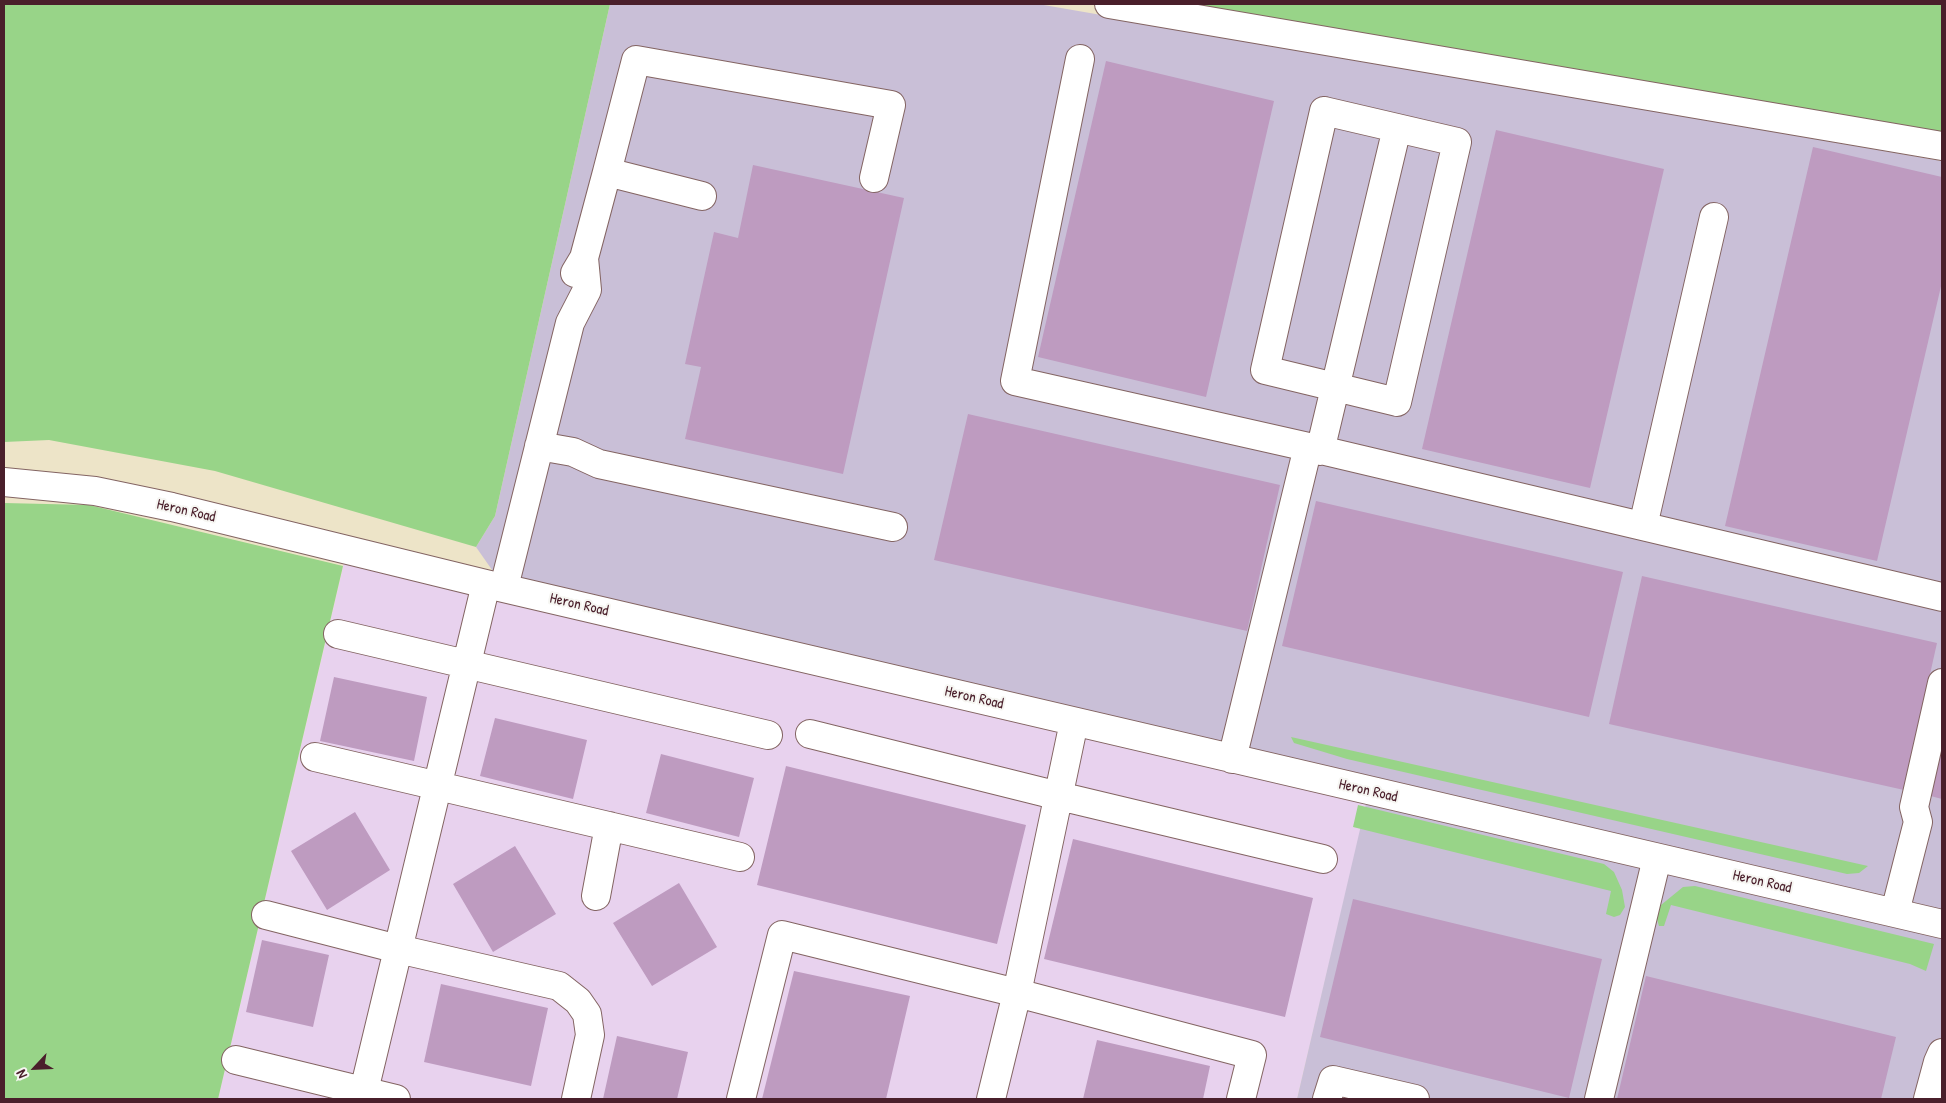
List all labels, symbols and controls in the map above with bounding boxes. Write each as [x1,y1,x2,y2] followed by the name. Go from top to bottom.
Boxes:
[155,496,217,526] street label: Heron Road
[548,590,610,620] street label: Heron Road
[943,683,1005,713] street label: Heron Road
[1337,776,1399,806] street label: Heron Road
[1731,867,1793,897] street label: Heron Road
[10,1043,60,1093] north arrow
[11,1067,31,1082] text: N

